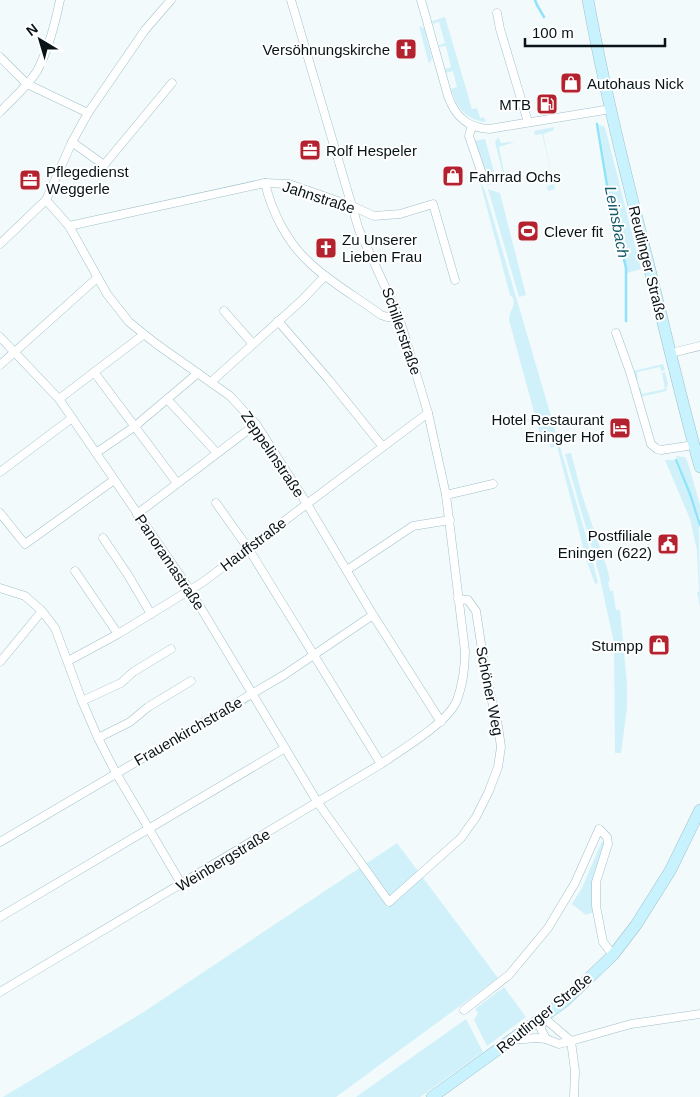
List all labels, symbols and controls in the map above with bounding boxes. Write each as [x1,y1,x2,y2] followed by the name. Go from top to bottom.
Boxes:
[15,15,65,65] north arrow
[525,15,665,47] scale bar
[23,20,41,39] text: N
[532,24,574,41] text: 100 m
[394,37,418,61] church icon: Versöhnungskirche
[262,41,390,58] place label: Versöhnungskirche
[559,71,583,95] shop icon: Autohaus Nick
[587,75,684,92] place label: Autohaus Nick
[535,92,559,116] fuel station icon: MTB
[499,96,531,113] place label: MTB
[298,138,322,162] office icon: Rolf Hespeler
[326,142,417,159] place label: Rolf Hespeler
[46,163,129,197] place label: Pflegedienst Weggerle
[441,164,465,188] shop icon: Fahrrad Ochs
[18,168,42,192] office icon: Pflegedienst Weggerle
[469,168,561,185] place label: Fahrrad Ochs
[281,177,357,217] street label: Jahnstraße
[602,185,632,260] water label: Leinsbach
[626,204,670,322] street label: Reutlinger Straße
[516,219,540,243] sports icon: Clever fit
[544,223,604,240] place label: Clever fit
[342,231,422,265] place label: Zu Unserer Lieben Frau
[314,236,338,260] church icon: Zu Unserer Lieben Frau
[379,285,425,377] street label: Schillerstraße
[238,408,308,500] street label: Zeppelinstraße
[491,411,605,445] place label: Hotel Restaurant Eninger Hof
[608,416,632,440] hotel icon: Hotel Restaurant Eninger Hof
[132,511,208,613] street label: Panoramastraße
[217,514,289,574] street label: Hauffstraße
[558,527,652,561] place label: Postfiliale Eningen (622)
[656,532,680,556] public building icon: Postfiliale Eningen (622)
[647,633,671,657] shop icon: Stumpp
[591,637,643,654] place label: Stumpp
[473,645,507,737] street label: Schöner Weg
[131,693,245,769] street label: Frauenkirchstraße
[173,825,273,895] street label: Weinbergstraße
[493,969,595,1057] street label: Reutlinger Straße

